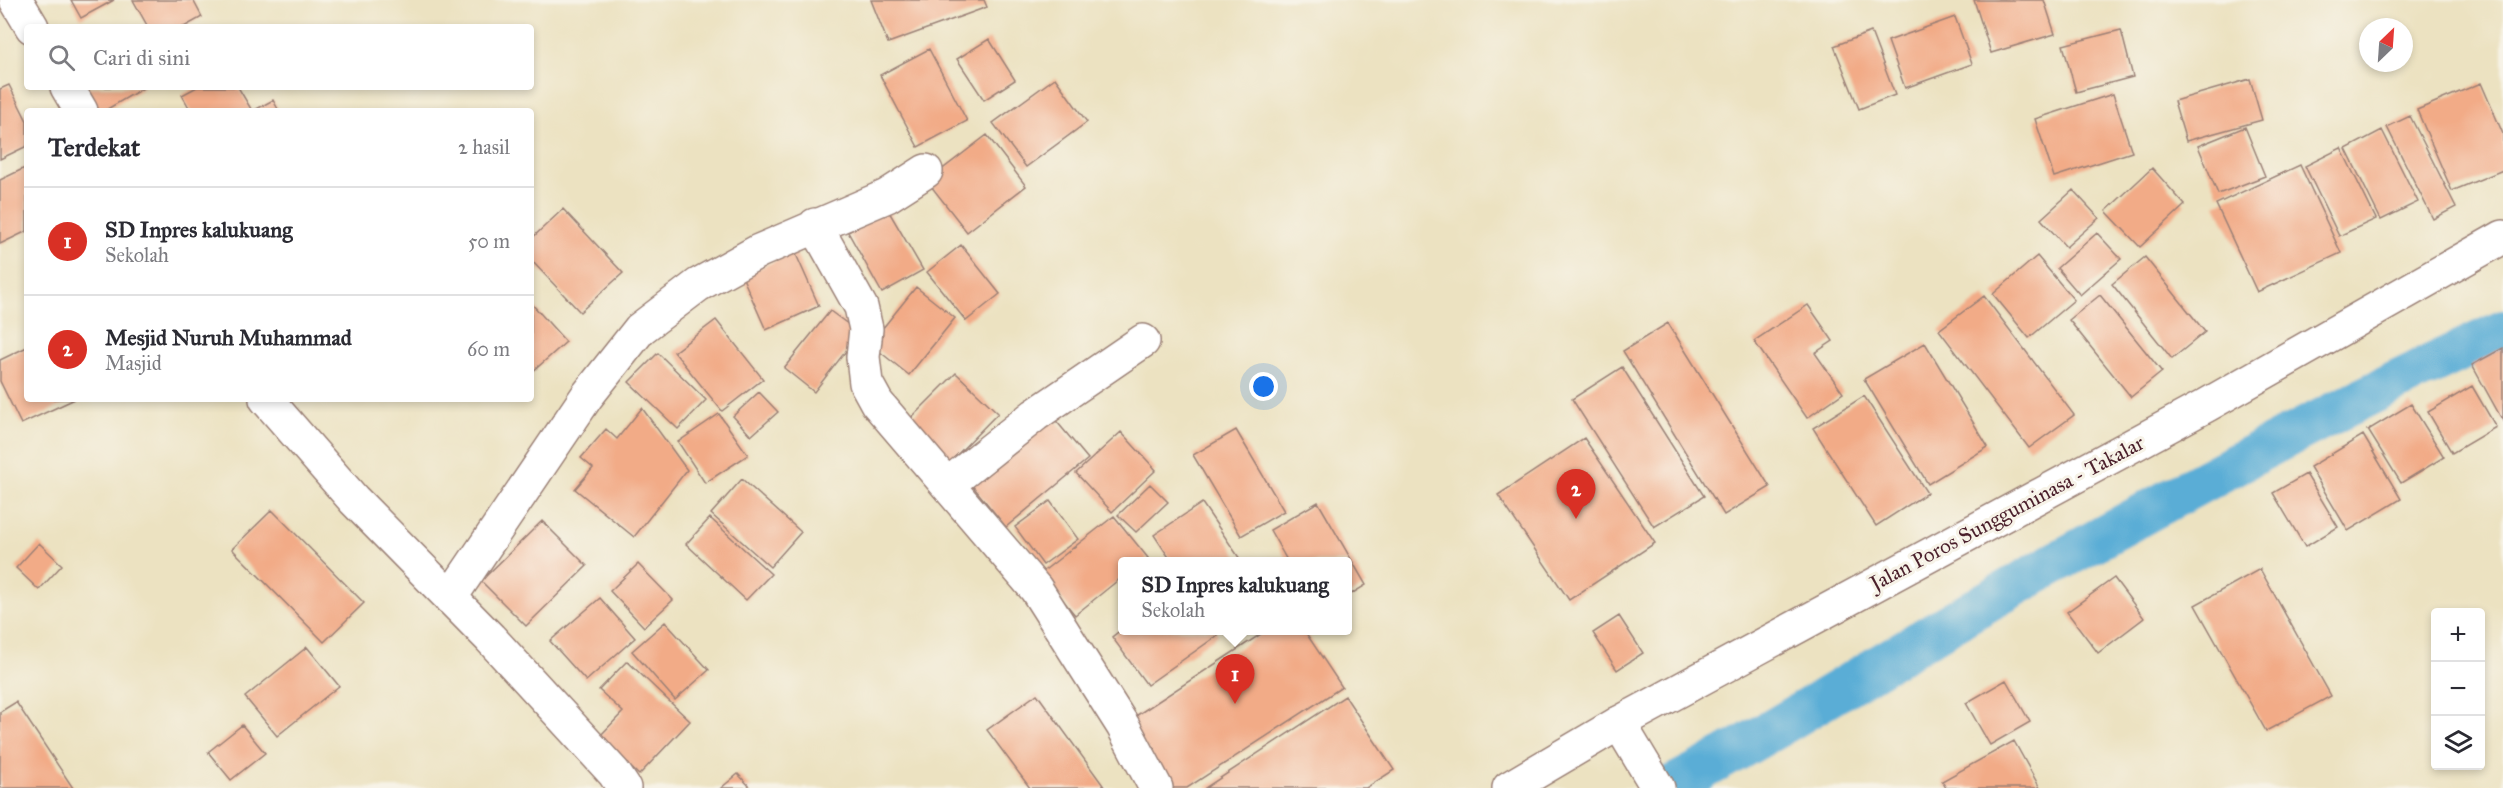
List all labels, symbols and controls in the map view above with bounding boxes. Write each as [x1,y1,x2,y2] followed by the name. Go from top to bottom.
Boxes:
[2359,18,2413,72] north arrow
[24,24,534,90] search box
[45,41,78,74] icon: search
[93,44,190,71] text: Cari di sini
[48,131,140,163] text: Terdekat
[458,135,510,159] text: 2 hasil
[105,216,292,243] text: SD Inpres kalukuang
[64,229,71,253] text: 1
[468,229,510,253] text: 50 m
[105,243,169,267] text: Sekolah
[105,324,352,351] text: Mesjid Nuruh Muhammad
[63,337,72,361] text: 2
[467,337,510,361] text: 60 m
[105,351,162,375] text: Masjid
[1249,372,1278,401] your location
[1864,429,2149,597] street label: Jalan Poros Sungguminasa - Takalar
[1556,470,1596,519] pin: 2
[1118,557,1352,635] popup
[1141,571,1329,598] text: SD Inpres kalukuang
[1141,598,1205,622] text: Sekolah
[2431,608,2485,770] map controls
[2431,608,2485,662] button: +
[1216,654,1254,704] pin: 1
[2431,662,2485,716] button: −
[2431,716,2485,770] button: layers

